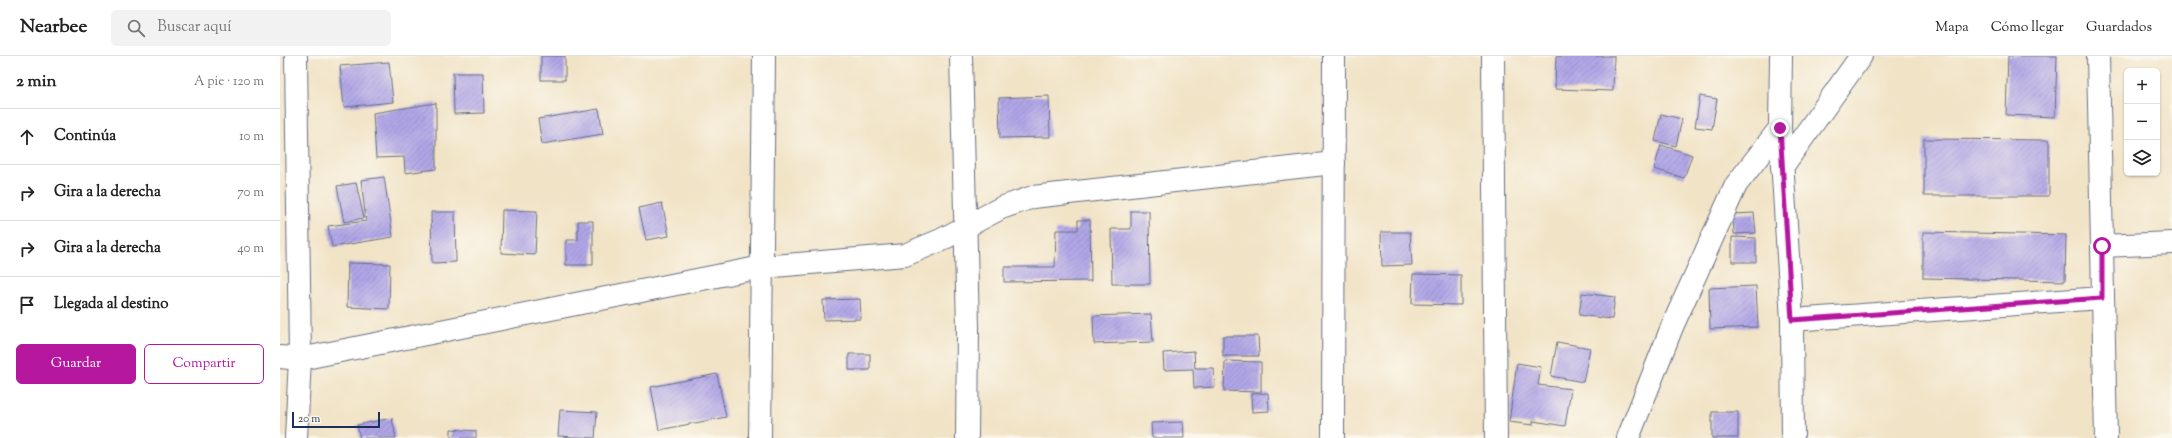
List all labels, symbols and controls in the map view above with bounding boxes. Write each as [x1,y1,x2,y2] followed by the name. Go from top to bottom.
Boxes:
[111,10,391,46] search box
[20,14,87,41] text: Nearbee
[125,17,147,39] icon: search
[157,17,231,38] text: Buscar aquí
[1935,18,1969,38] text: Mapa
[1991,18,2064,38] text: Cómo llegar
[2086,18,2152,38] text: Guardados
[2124,68,2160,176] map controls
[2124,68,2160,104] button: +
[16,70,57,94] text: 2 min
[194,73,264,91] text: A pie · 120 m
[2124,104,2160,140] button: −
[1771,119,1789,137] route end
[16,126,38,148] icon: ahead
[54,126,116,147] text: Continúa
[239,128,264,146] text: 10 m
[2124,140,2160,176] button: layers
[16,182,38,204] icon: right
[54,182,161,203] text: Gira a la derecha
[237,184,264,202] text: 70 m
[2093,237,2111,255] route start
[16,238,38,260] icon: right
[54,238,161,259] text: Gira a la derecha
[237,240,264,258] text: 40 m
[16,294,38,316] icon: arrive
[54,294,169,315] text: Llegada al destino
[16,344,136,384] button: Guardar
[144,344,264,384] button: Compartir
[292,410,380,429] scale bar
[298,411,320,427] text: 20 m

